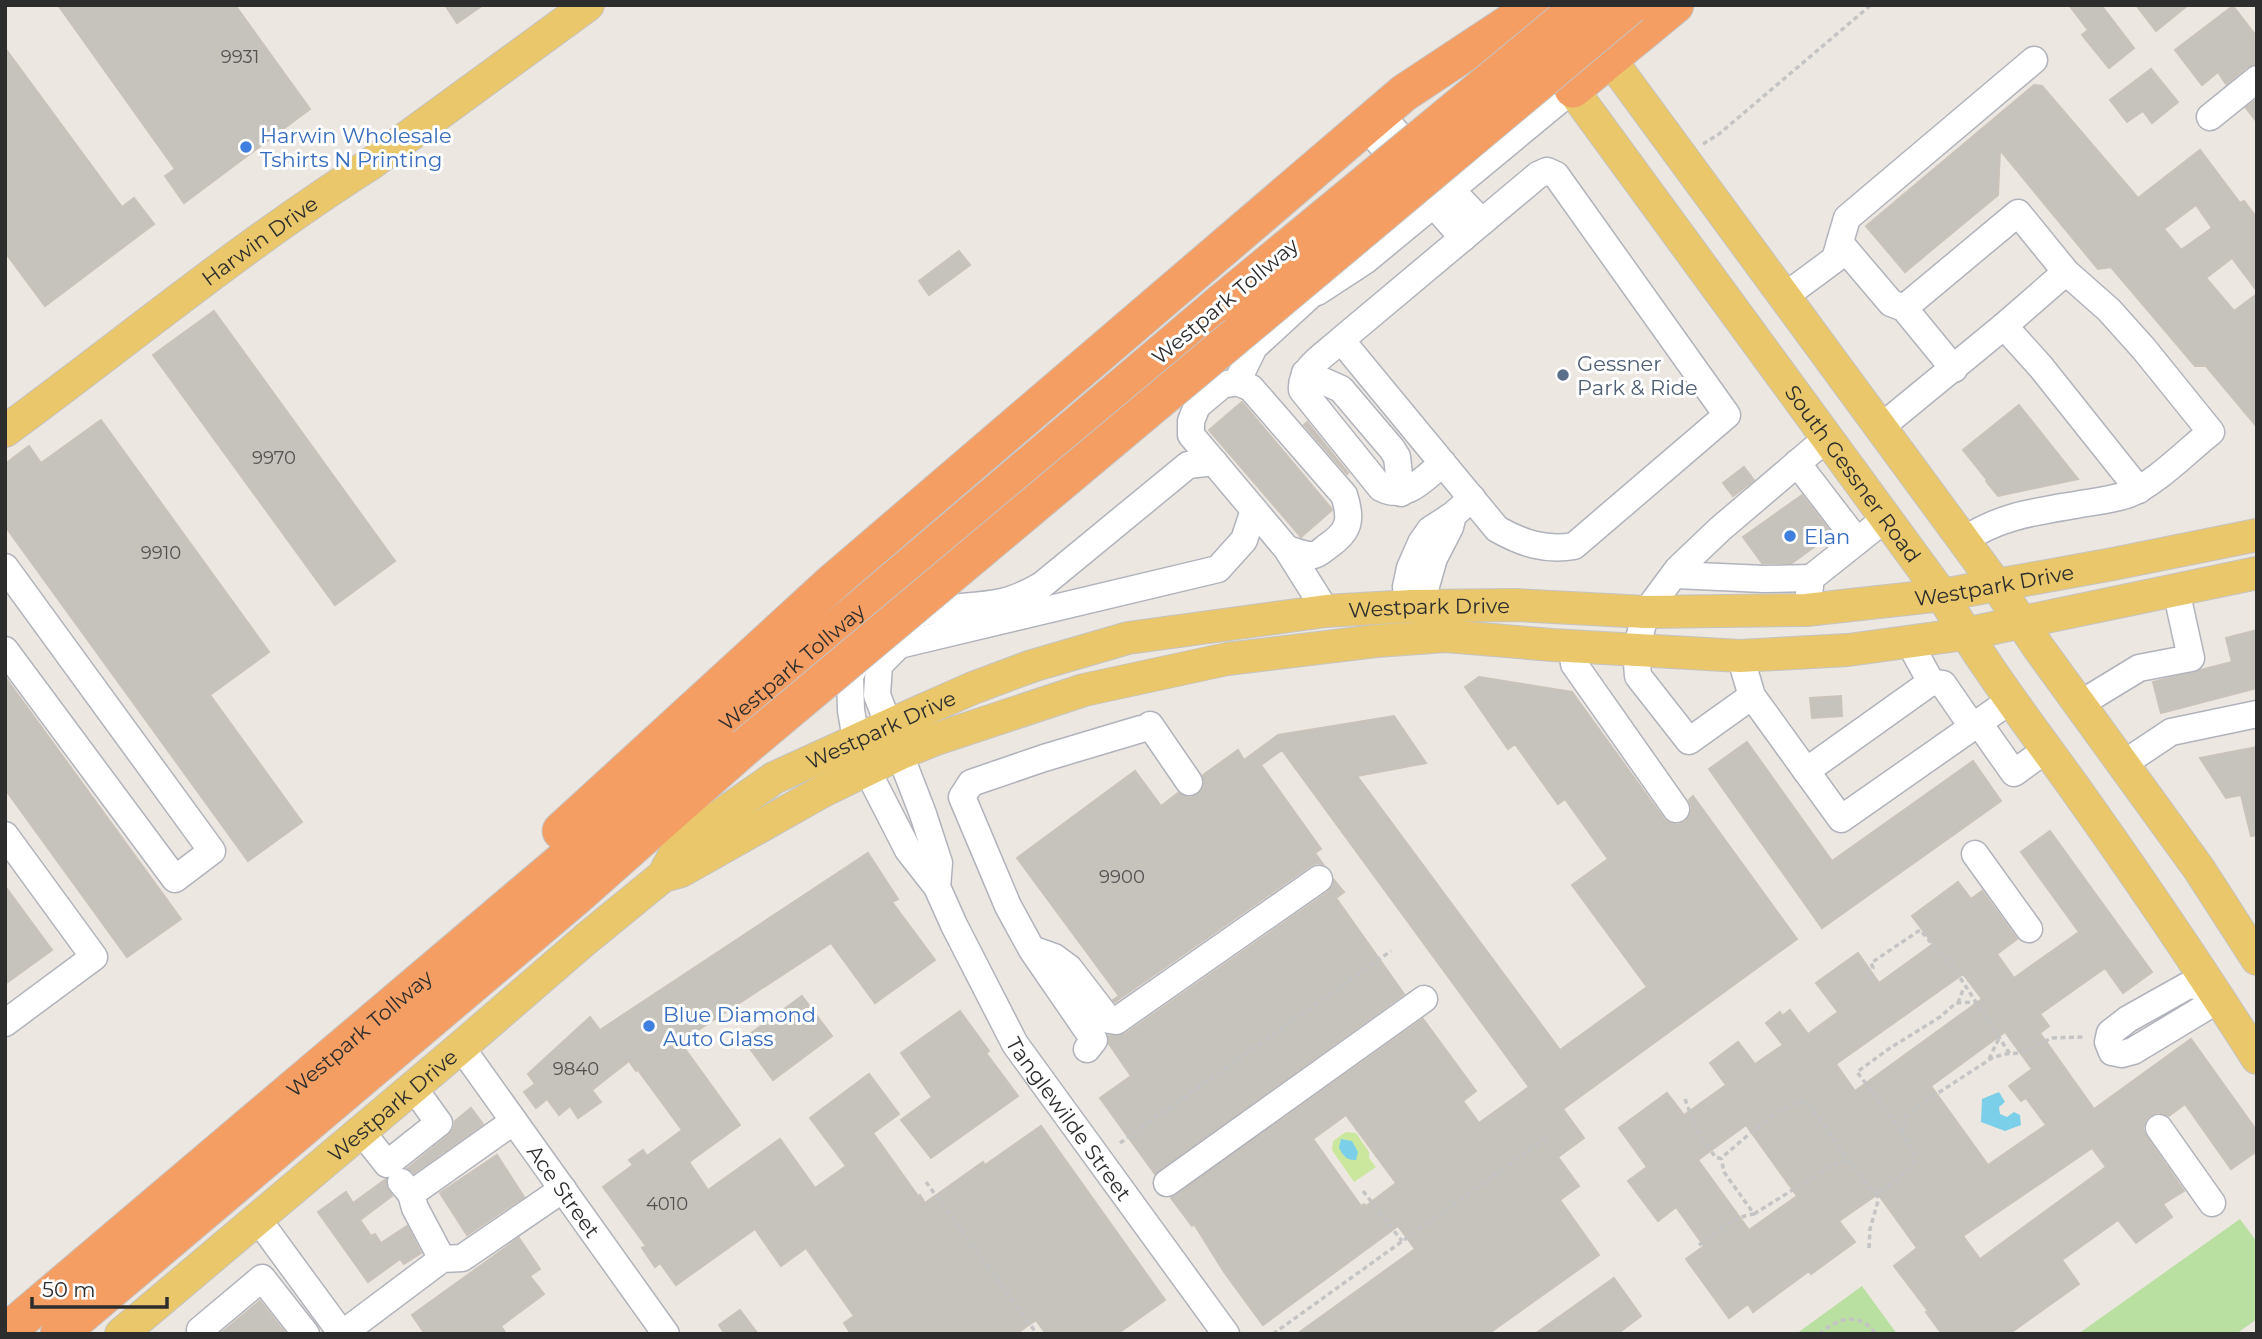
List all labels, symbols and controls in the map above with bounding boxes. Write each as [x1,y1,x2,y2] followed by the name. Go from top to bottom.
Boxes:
[221,46,259,68] house number: 9931
[260,123,452,172] place label: Harwin Wholesale Tshirts N Printing
[238,139,254,155] marker: Harwin Wholesale Tshirts N Printing
[196,190,322,291] street label: Harwin Drive
[1147,232,1304,369] street label: Westpark Tollway
[1577,351,1698,400] place label: Gessner Park & Ride
[1555,367,1571,383] marker: Gessner Park & Ride
[1780,380,1926,567] street label: South Gessner Road
[252,447,296,469] house number: 9970
[1804,524,1850,549] place label: Elan
[1782,528,1798,544] marker: Elan
[141,542,181,564] house number: 9910
[1913,559,2076,610] street label: Westpark Drive
[1348,593,1510,622] street label: Westpark Drive
[714,597,870,735] street label: Westpark Tollway
[802,685,959,774] street label: Westpark Drive
[1099,866,1145,888] house number: 9900
[281,964,438,1102] street label: Westpark Tollway
[663,1002,816,1051] place label: Blue Diamond Auto Glass
[641,1018,657,1034] marker: Blue Diamond Auto Glass
[1001,1033,1137,1205] street label: Tanglewilde Street
[322,1043,462,1167] street label: Westpark Drive
[553,1058,599,1080] house number: 9840
[522,1140,606,1242] street label: Ace Street
[646,1193,688,1215] house number: 4010
[32,1266,166,1310] scale bar
[42,1277,96,1302] text: 50 m

